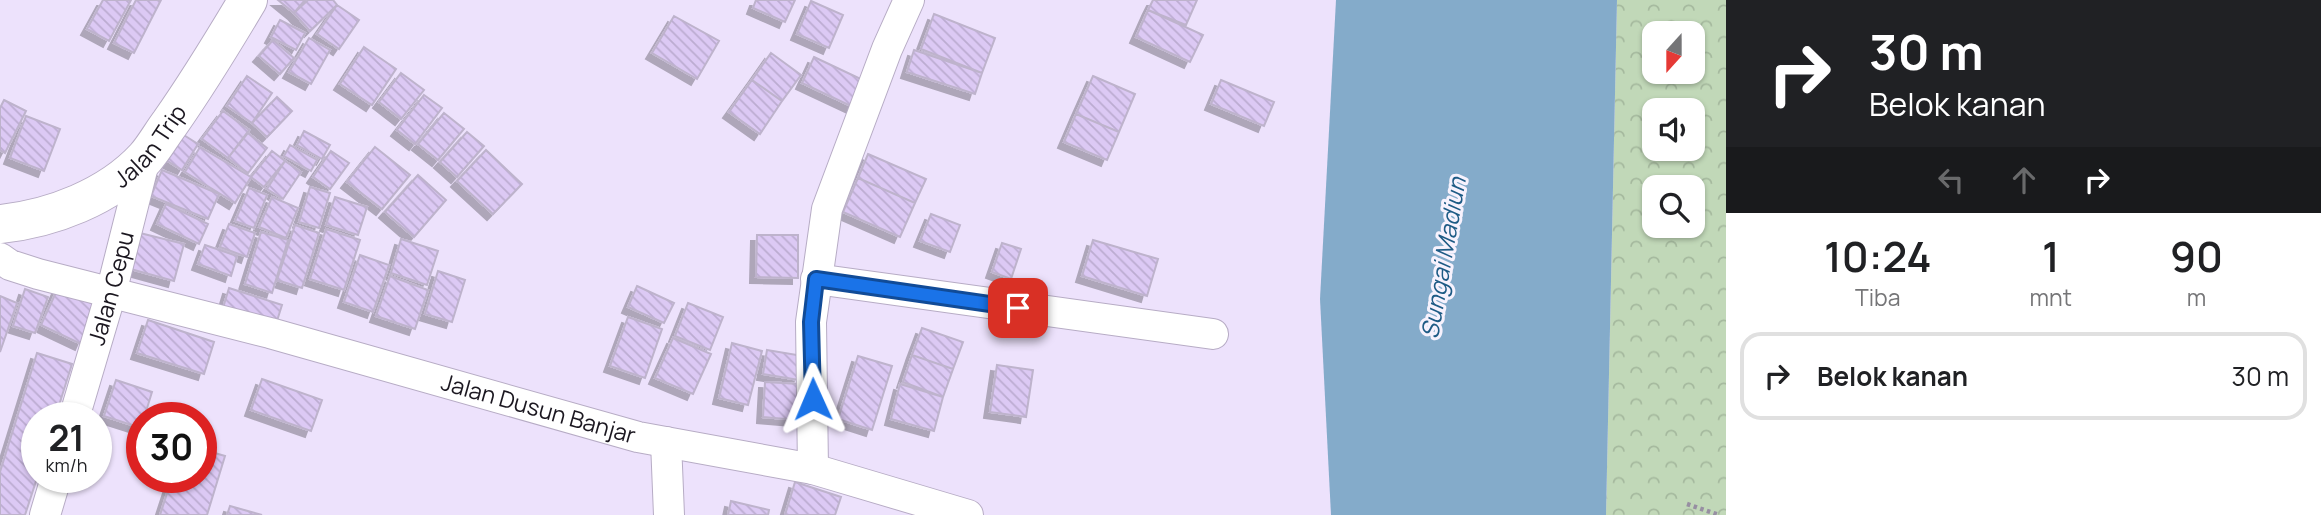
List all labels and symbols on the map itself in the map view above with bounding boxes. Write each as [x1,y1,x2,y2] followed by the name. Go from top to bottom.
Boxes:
[1642,21,1704,84] north arrow
[107,98,193,195] street label: Jalan Trip
[1412,174,1473,341] water label: Sungai Madiun
[79,228,141,349] street label: Jalan Cepu
[988,278,1048,338] pin
[776,362,850,436] position arrow
[438,365,640,451] street label: Jalan Dusun Banjar
[126,402,217,493] speed limit sign: 30

